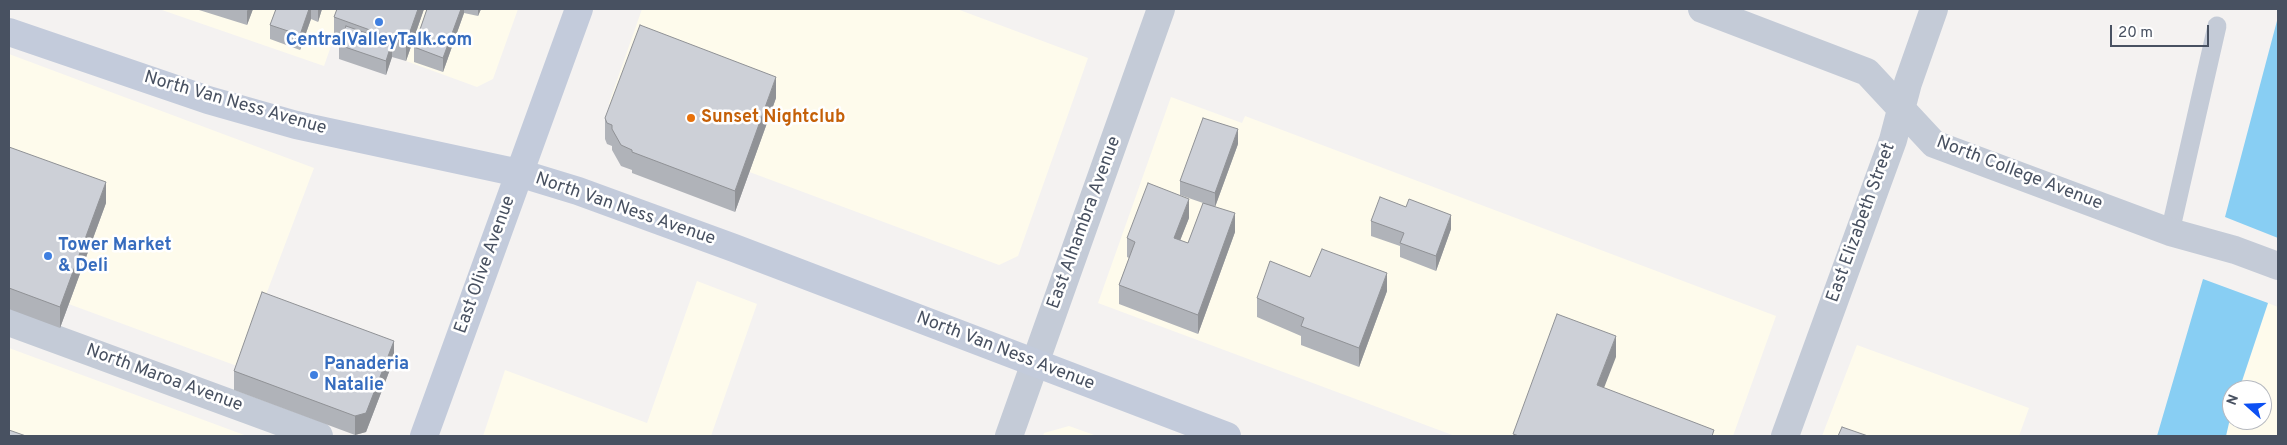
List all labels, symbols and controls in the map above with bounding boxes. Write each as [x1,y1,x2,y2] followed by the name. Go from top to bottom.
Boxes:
[2112,15,2211,47] scale bar
[373,16,385,28] marker: CentralValleyTalk.com
[2118,24,2153,43] text: 20 m
[286,30,472,52] place label: CentralValleyTalk.com
[141,68,329,140] street label: North Van Ness Avenue
[701,107,845,129] place label: Sunset Nightclub
[685,112,697,124] marker: Sunset Nightclub
[1933,132,2105,216] street label: North College Avenue
[1044,134,1126,312] street label: East Alhambra Avenue
[1823,140,1901,306] street label: East Elizabeth Street
[532,169,718,251] street label: North Van Ness Avenue
[451,193,521,337] street label: East Olive Avenue
[58,235,172,278] place label: Tower Market & Deli
[42,250,54,262] marker: Tower Market & Deli
[913,308,1097,396] street label: North Van Ness Avenue
[83,341,245,417] street label: North Maroa Avenue
[324,354,409,396] place label: Panaderia Natalie
[308,369,320,381] marker: Panaderia Natalie
[2222,380,2272,430] north arrow
[2224,392,2243,408] text: N

